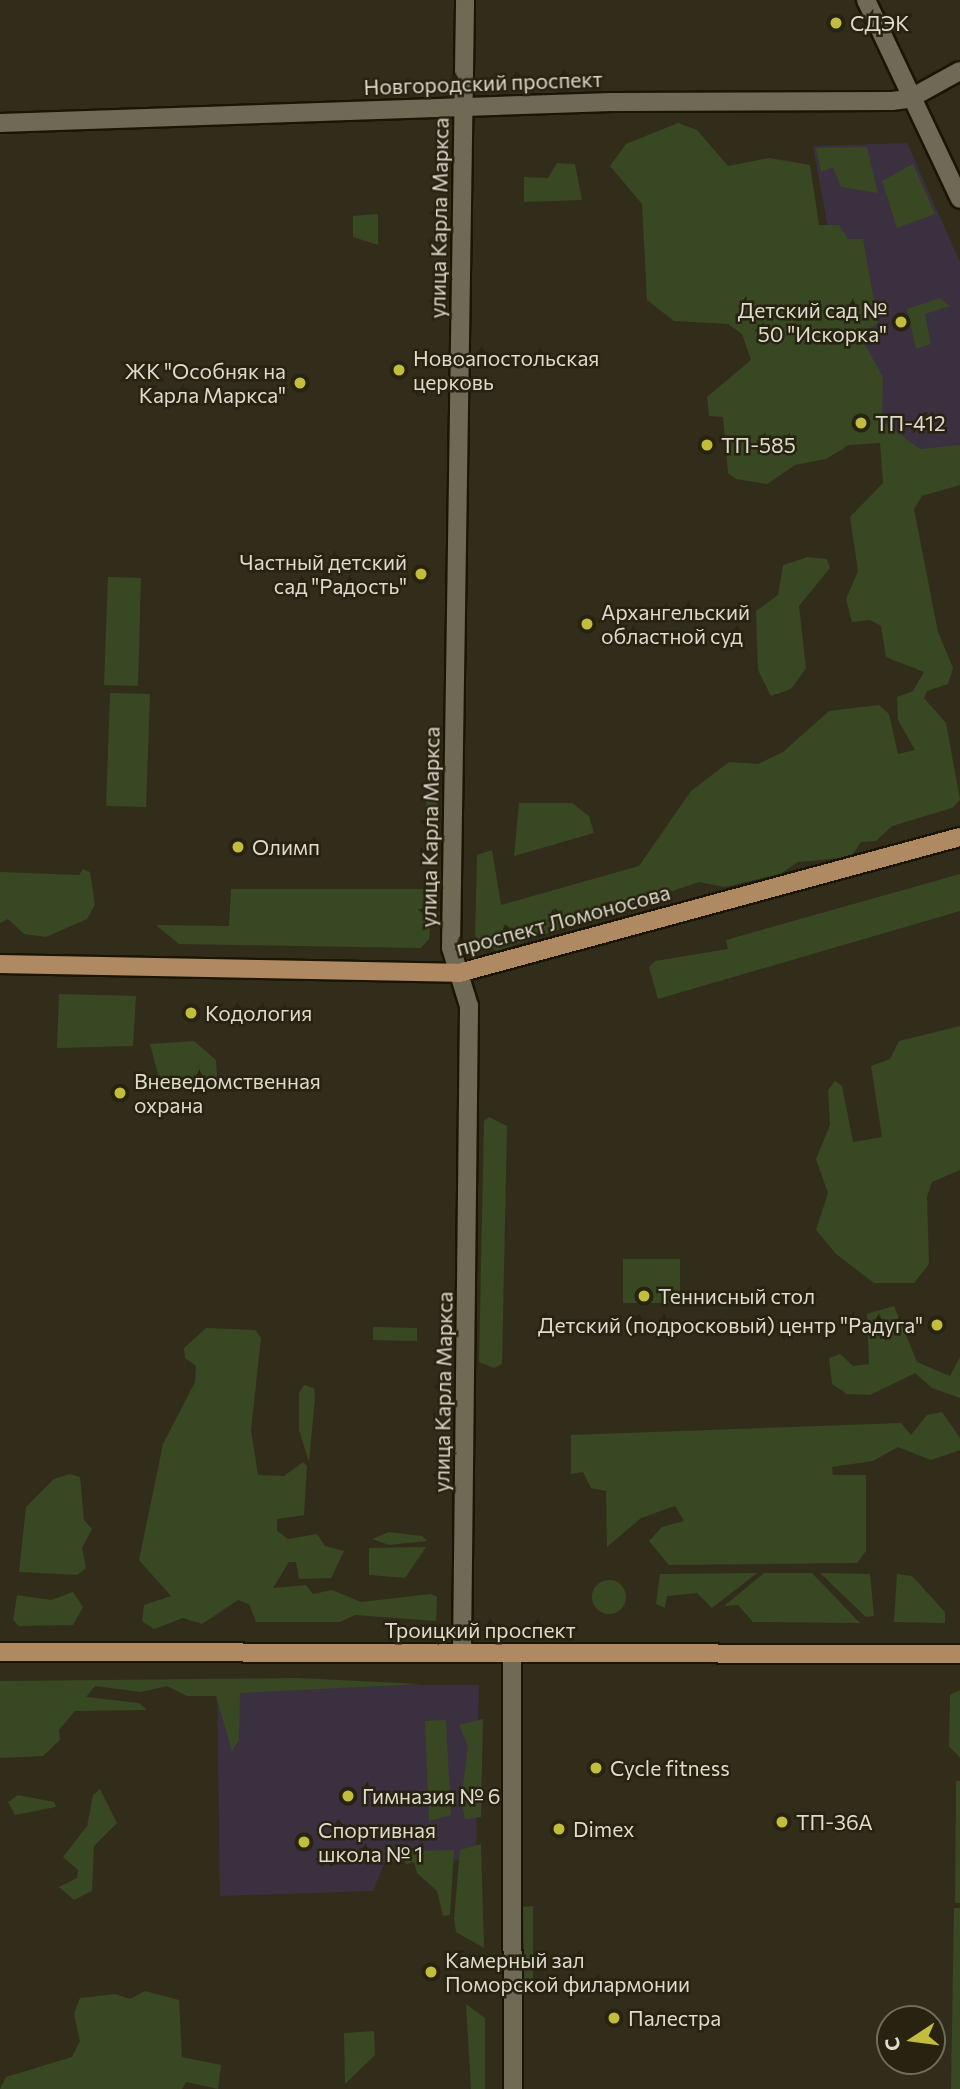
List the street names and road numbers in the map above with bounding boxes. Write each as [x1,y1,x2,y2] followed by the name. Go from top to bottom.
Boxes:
[363,66,603,100] street label: Новгородский проспект
[425,117,453,319] street label: улица Карла Маркса
[416,726,444,928] street label: улица Карла Маркса
[453,879,673,961] street label: проспект Ломоносова
[429,1291,457,1493] street label: улица Карла Маркса
[384,1617,576,1643] street label: Троицкий проспект

